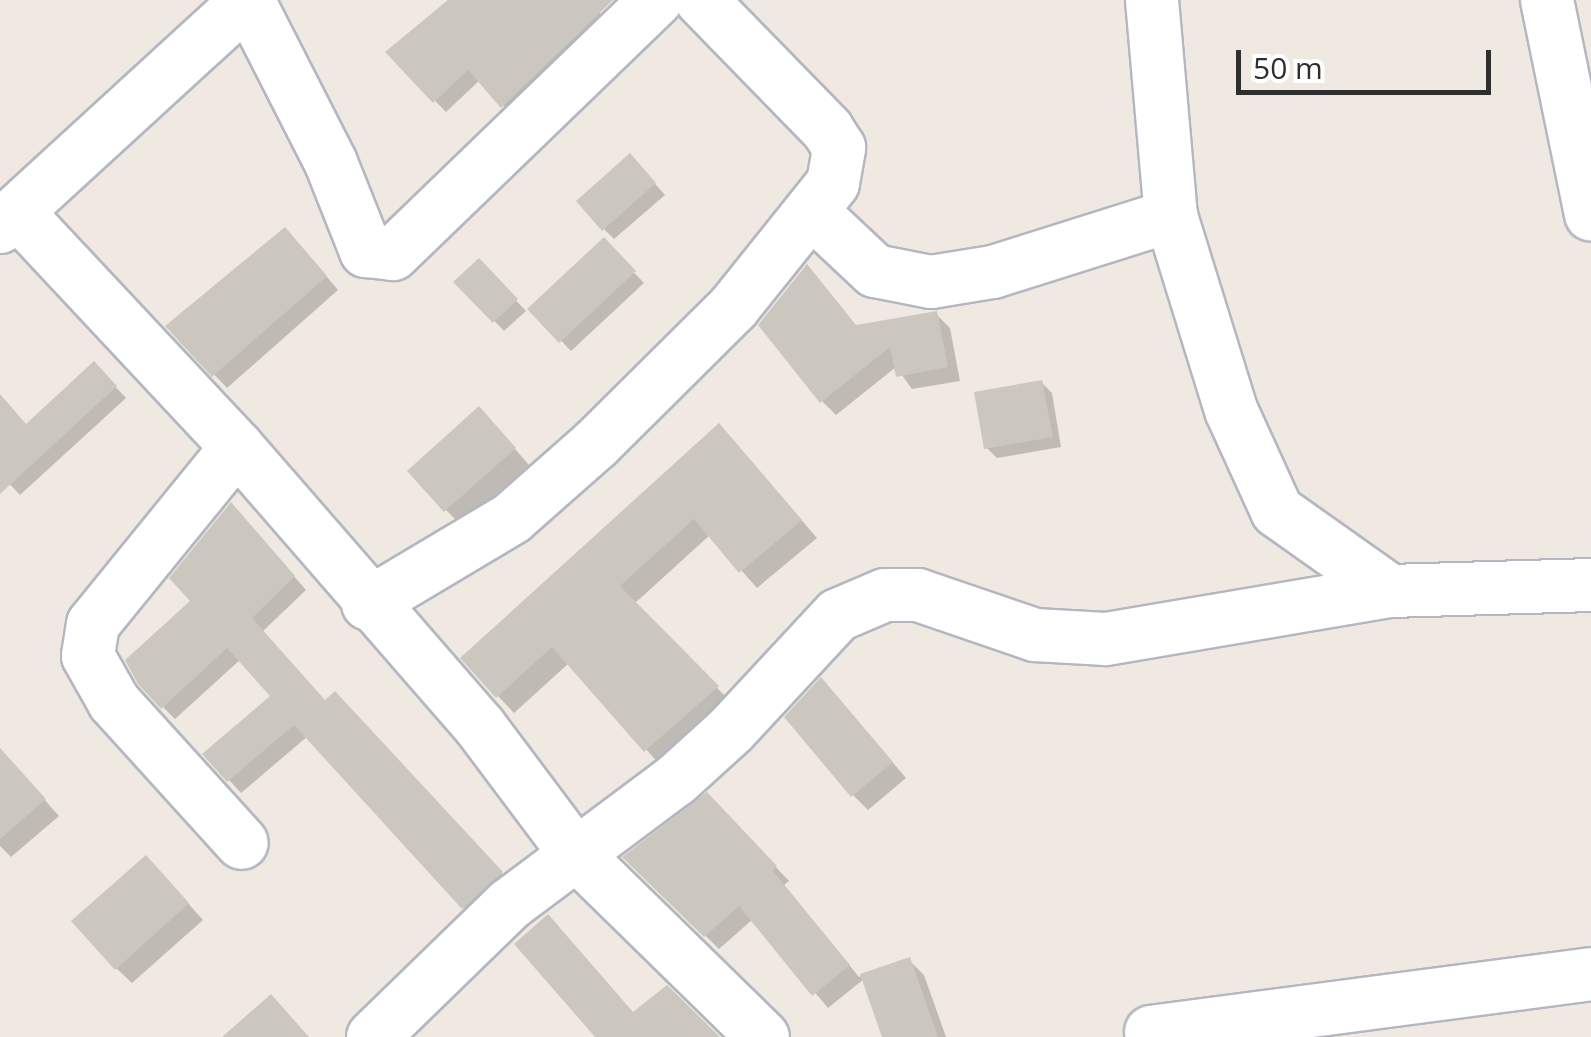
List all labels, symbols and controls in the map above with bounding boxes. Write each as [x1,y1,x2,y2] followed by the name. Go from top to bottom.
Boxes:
[1241,30,1496,92] scale bar
[1253,47,1323,88] text: 50 m

